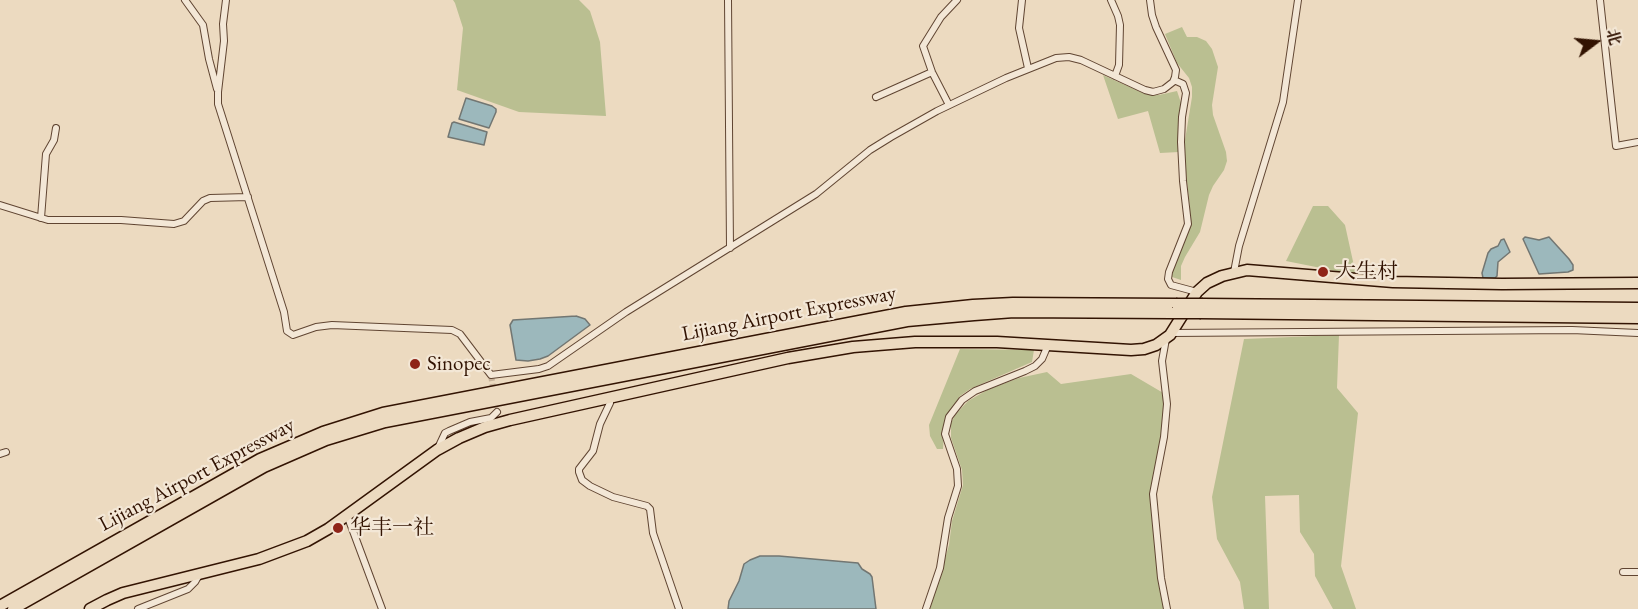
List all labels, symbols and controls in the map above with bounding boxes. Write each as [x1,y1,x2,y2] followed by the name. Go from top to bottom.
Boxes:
[1566,12,1626,72] north arrow
[1601,26,1626,47] text: 北
[1335,259,1398,285] place label: 大生村
[1316,265,1330,279] marker: 大生村
[680,281,898,347] street label: Lijiang Airport Expressway
[427,351,491,377] place label: Sinopec
[408,357,422,371] marker: Sinopec
[95,413,299,537] street label: Lijiang Airport Expressway
[350,515,434,541] place label: 华丰一社
[331,521,345,535] marker: 华丰一社

